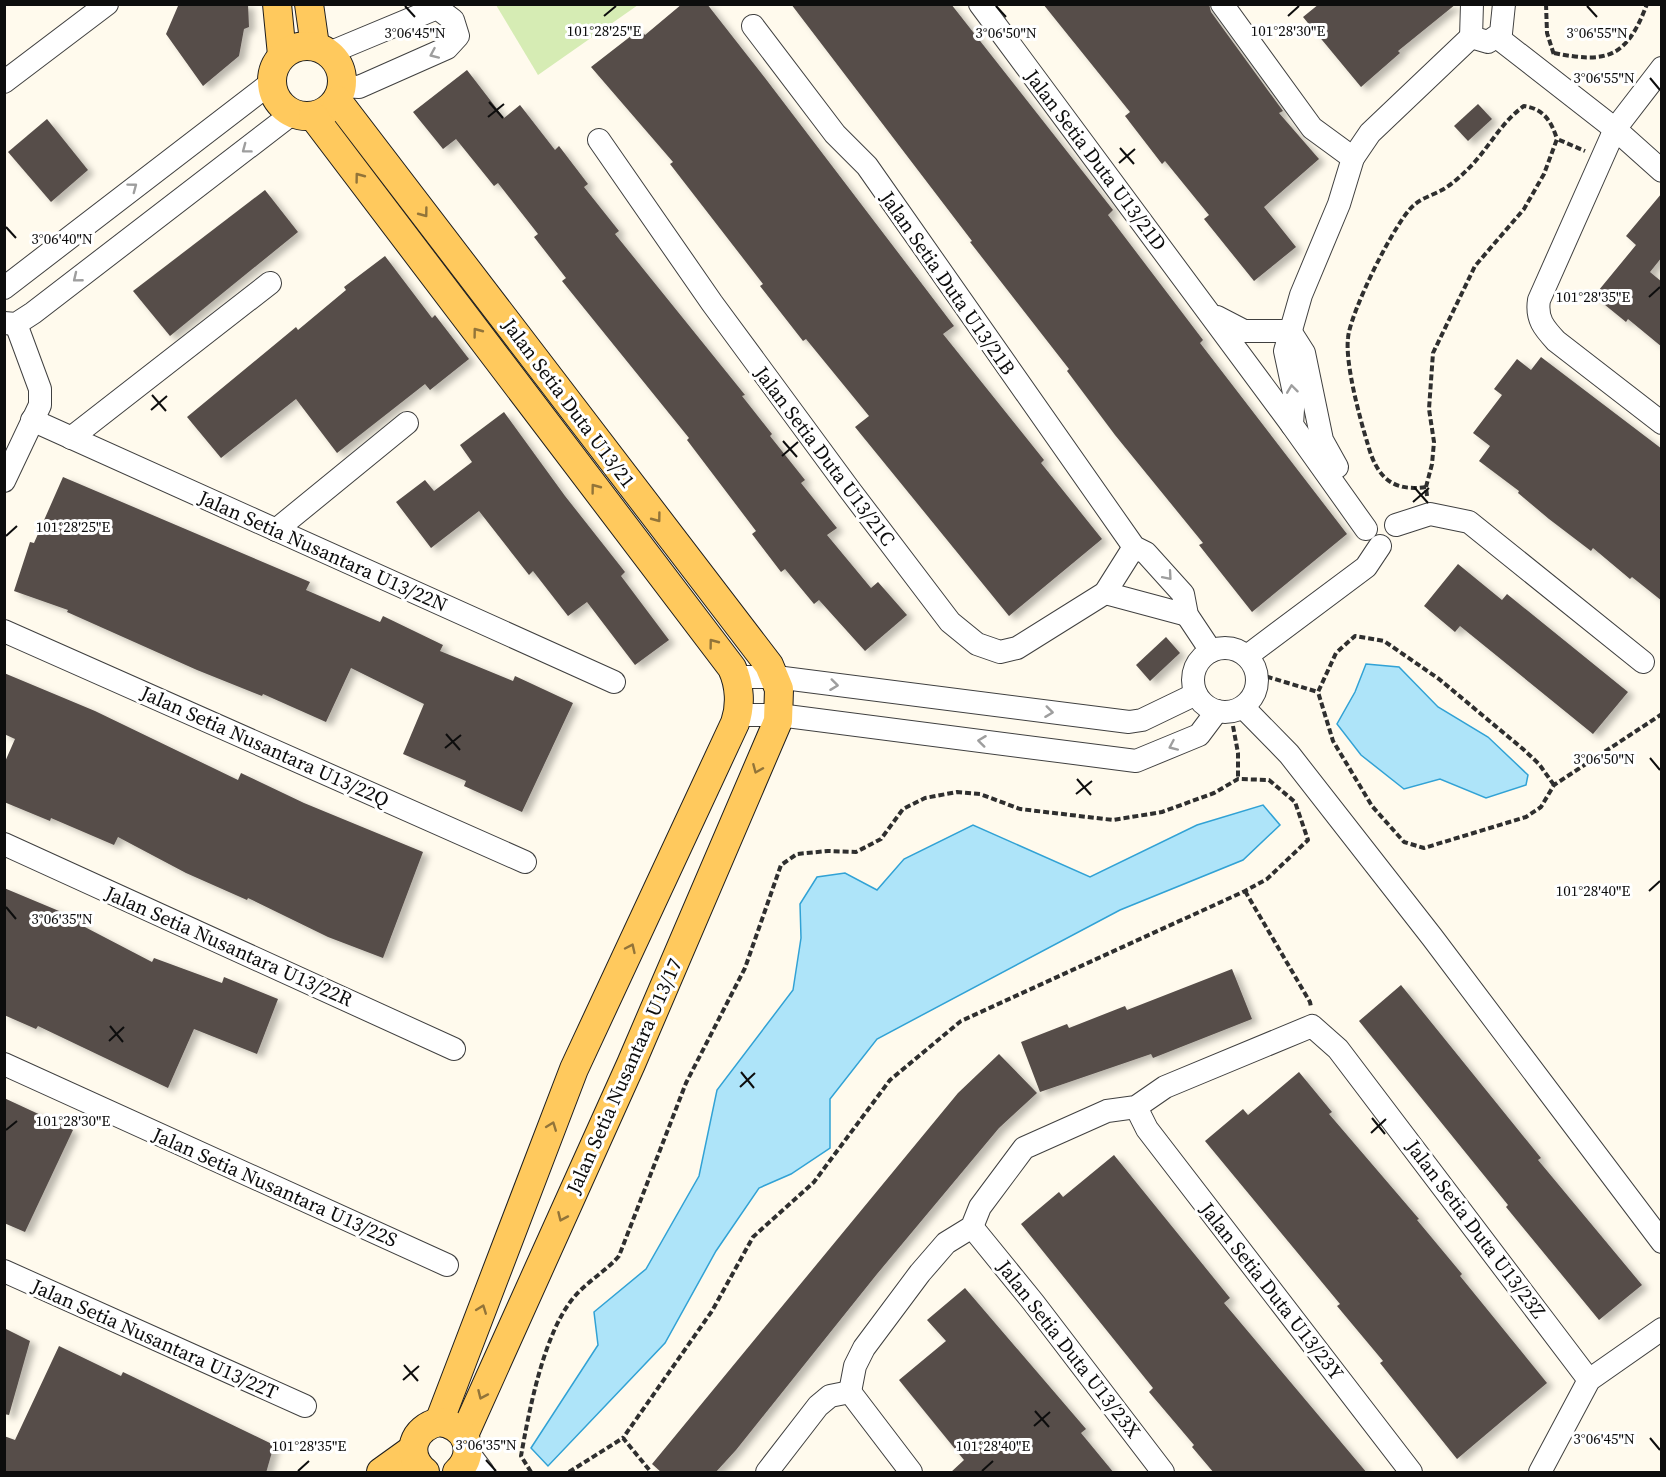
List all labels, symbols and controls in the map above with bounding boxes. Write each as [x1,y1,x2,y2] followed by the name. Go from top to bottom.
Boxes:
[567,20,641,41] text: 101°28'25"E
[1251,20,1325,41] text: 101°28'30"E
[384,22,446,43] text: 3°06'45"N
[975,22,1037,43] text: 3°06'50"N
[1566,22,1628,43] text: 3°06'55"N
[429,46,440,58] one-way arrow
[1018,63,1173,256] street label: Jalan Setia Duta U13/21D
[1573,67,1635,88] text: 3°06'55"N
[242,141,253,152] one-way arrow
[356,172,367,183] one-way arrow
[126,184,137,195] one-way arrow
[873,185,1022,380] street label: Jalan Setia Duta U13/21B
[416,206,427,217] one-way arrow
[31,228,93,249] text: 3°06'40"N
[73,271,84,282] one-way arrow
[1556,286,1630,307] text: 101°28'35"E
[495,312,642,494] street label: Jalan Setia Duta U13/21
[473,328,484,339] one-way arrow
[747,360,902,552] street label: Jalan Setia Duta U13/21C
[1286,385,1299,394] one-way arrow
[193,483,452,619] street label: Jalan Setia Nusantara U13/22N
[591,483,602,494] one-way arrow
[649,511,660,522] one-way arrow
[36,516,110,537] text: 101°28'25"E
[1161,569,1172,579] one-way arrow
[709,639,720,650] one-way arrow
[135,678,394,814] street label: Jalan Setia Nusantara U13/22Q
[830,678,839,690] one-way arrow
[1044,705,1053,718] one-way arrow
[977,736,986,748] one-way arrow
[1168,739,1179,751] one-way arrow
[1573,748,1635,769] text: 3°06'50"N
[752,763,764,774] one-way arrow
[100,878,357,1013] street label: Jalan Setia Nusantara U13/22R
[1556,880,1630,901] text: 101°28'40"E
[31,908,93,929] text: 3°06'35"N
[623,943,635,954] one-way arrow
[559,954,689,1199] street label: Jalan Setia Nusantara U13/17
[36,1110,110,1131] text: 101°28'30"E
[147,1120,402,1254] street label: Jalan Setia Nusantara U13/22S
[545,1122,557,1133] one-way arrow
[1399,1133,1552,1324] street label: Jalan Setia Duta U13/23Z
[1193,1196,1351,1386] street label: Jalan Setia Duta U13/23Y
[557,1211,569,1222] one-way arrow
[990,1253,1147,1444] street label: Jalan Setia Duta U13/23X
[26,1271,283,1406] street label: Jalan Setia Nusantara U13/22T
[475,1304,488,1314] one-way arrow
[477,1389,489,1400] one-way arrow
[1573,1428,1635,1449] text: 3°06'45"N
[455,1434,517,1455] text: 3°06'35"N
[272,1435,346,1456] text: 101°28'35"E
[956,1435,1030,1456] text: 101°28'40"E

